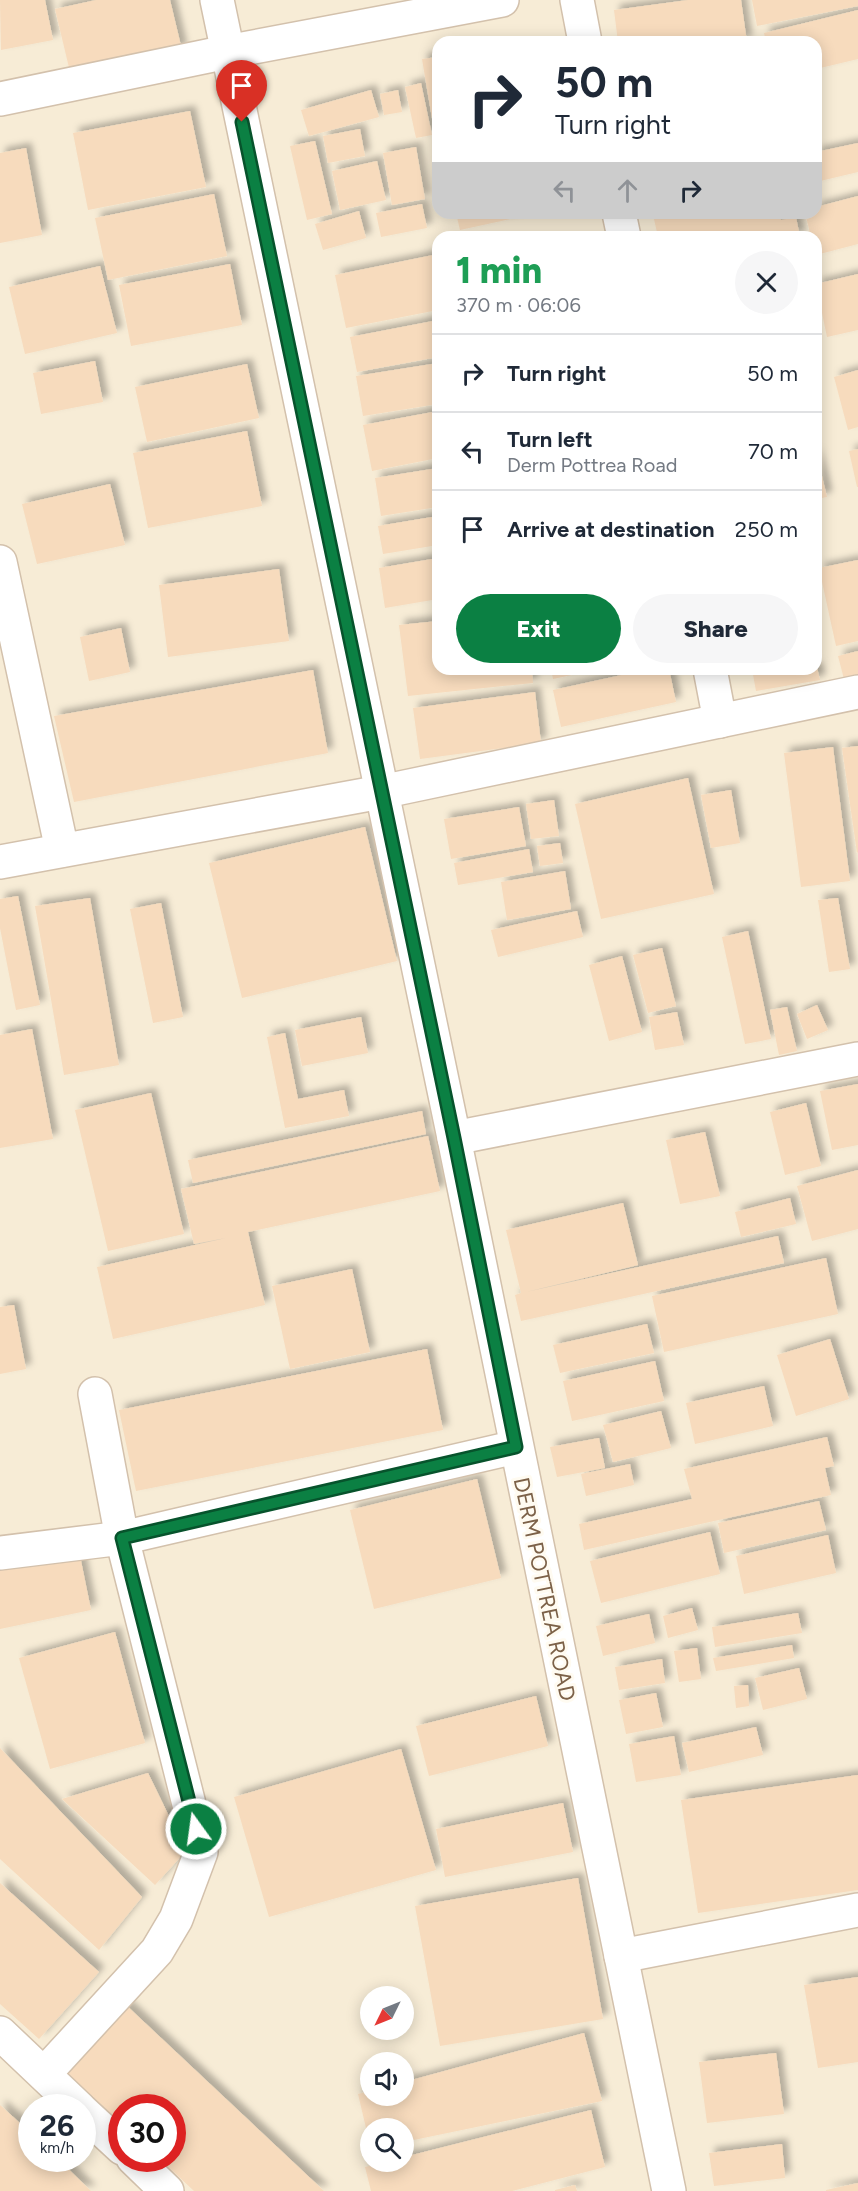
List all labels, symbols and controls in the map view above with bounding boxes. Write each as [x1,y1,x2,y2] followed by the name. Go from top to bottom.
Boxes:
[555,57,653,108] text: 50 m
[216,60,267,122] pin
[456,60,534,138] icon: right
[225,69,258,102] icon: arrive
[555,108,671,141] text: Turn right
[548,174,581,207] icon: left
[611,174,644,207] icon: ahead
[674,174,707,207] icon: right
[456,249,542,292] text: 1 min
[735,251,798,314] button: close
[456,293,581,317] text: 370 m · 06:06
[456,357,489,390] icon: right
[507,360,606,387] text: Turn right
[747,360,798,387] text: 50 m
[507,426,593,453] text: Turn left
[456,435,489,468] icon: left
[748,438,798,465] text: 70 m
[507,453,677,477] text: Derm Pottrea Road
[456,513,489,546] icon: arrive
[507,516,715,543] text: Arrive at destination
[735,516,798,543] text: 250 m
[456,594,621,663] button: Exit
[633,594,798,663] button: Share
[508,1475,581,1703] street label: DERM POTTREA ROAD
[164,1797,228,1861] position arrow
[360,1986,414,2040] north arrow
[360,1986,414,2172] map controls
[360,2052,414,2106] button: sound
[108,2094,186,2172] speed limit sign: 30
[40,2107,74,2144] text: 26
[360,2118,414,2172] button: search
[40,2139,74,2157] text: km/h

